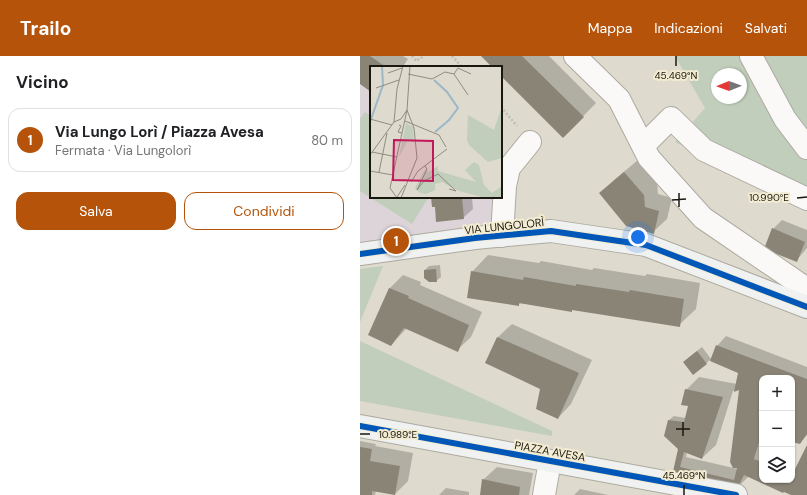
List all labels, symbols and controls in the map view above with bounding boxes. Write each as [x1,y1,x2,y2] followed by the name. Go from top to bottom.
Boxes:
[20,16,71,41] text: Trailo
[588,19,632,37] text: Mappa
[654,19,723,37] text: Indicazioni
[745,19,787,37] text: Salvati
[370,66,502,198] inset map
[711,68,747,104] north arrow
[655,69,698,82] text: 45.469°N
[16,71,69,93] text: Vicino
[55,122,264,142] text: Via Lungo Lorì / Piazza Avesa
[28,132,32,149] text: 1
[311,132,343,149] text: 80 m
[55,142,191,159] text: Fermata · Via Lungolorì
[749,191,789,204] text: 10.990°E
[16,192,176,230] button: Salva
[184,192,344,230] button: Condividi
[463,215,545,237] street label: VIA LUNGOLORÌ
[383,226,409,256] pin: 1
[628,227,648,247] your location
[759,375,795,483] map controls
[759,375,795,411] button: +
[759,411,795,447] button: −
[379,428,418,441] text: 10.989°E
[513,438,587,464] street label: PIAZZA AVESA
[759,447,795,483] button: layers
[663,469,706,482] text: 45.469°N

